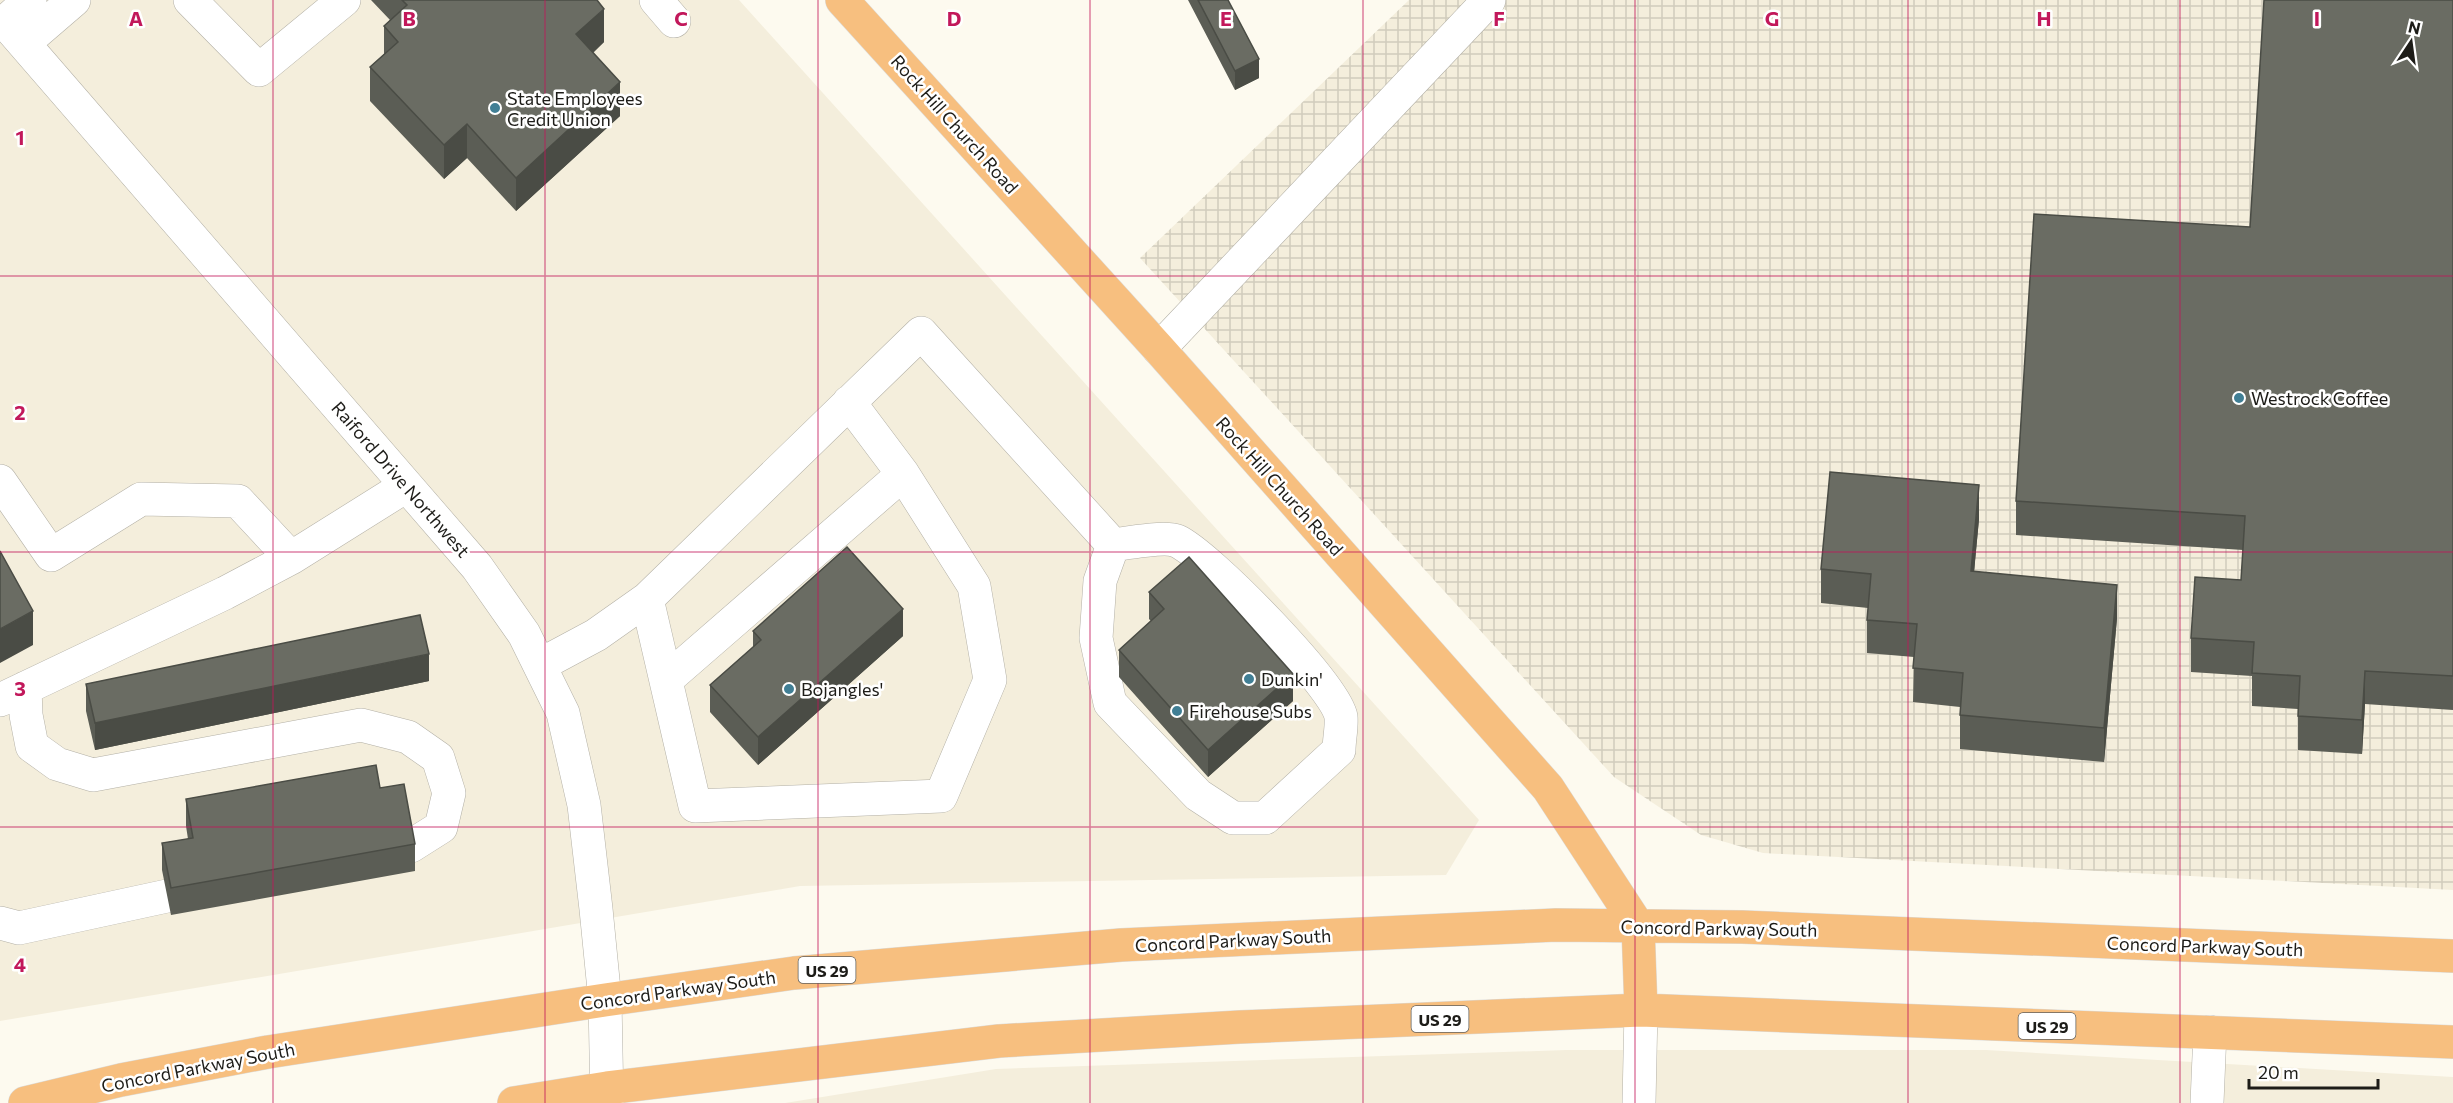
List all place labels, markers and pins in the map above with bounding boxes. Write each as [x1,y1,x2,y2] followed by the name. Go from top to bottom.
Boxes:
[507,87,643,130] place label: State Employees Credit Union
[488,101,502,115] marker: State Employees Credit Union
[2251,387,2388,409] place label: Westrock Coffee
[2232,391,2246,405] marker: Westrock Coffee
[1261,668,1323,690] place label: Dunkin'
[1242,672,1256,686] marker: Dunkin'
[801,678,883,700] place label: Bojangles'
[782,682,796,696] marker: Bojangles'
[1189,700,1312,722] place label: Firehouse Subs
[1170,704,1184,718] marker: Firehouse Subs

